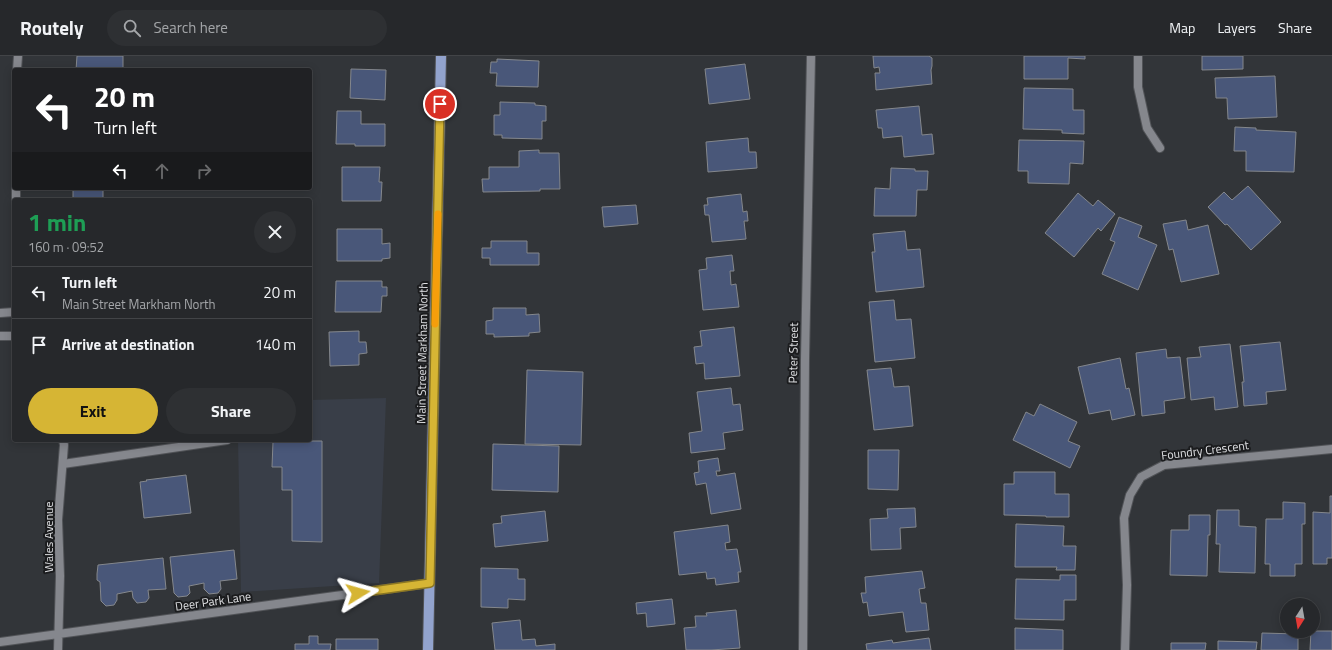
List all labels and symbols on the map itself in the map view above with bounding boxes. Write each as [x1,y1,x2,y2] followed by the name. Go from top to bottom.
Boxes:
[423,87,457,121] pin
[411,282,433,424] street label: Main Street Markham North
[783,322,803,384] street label: Peter Street
[1160,435,1251,465] street label: Foundry Crescent
[39,501,58,573] street label: Wales Avenue
[337,572,379,614] position arrow
[174,586,252,616] street label: Deer Park Lane
[1280,598,1320,638] north arrow

